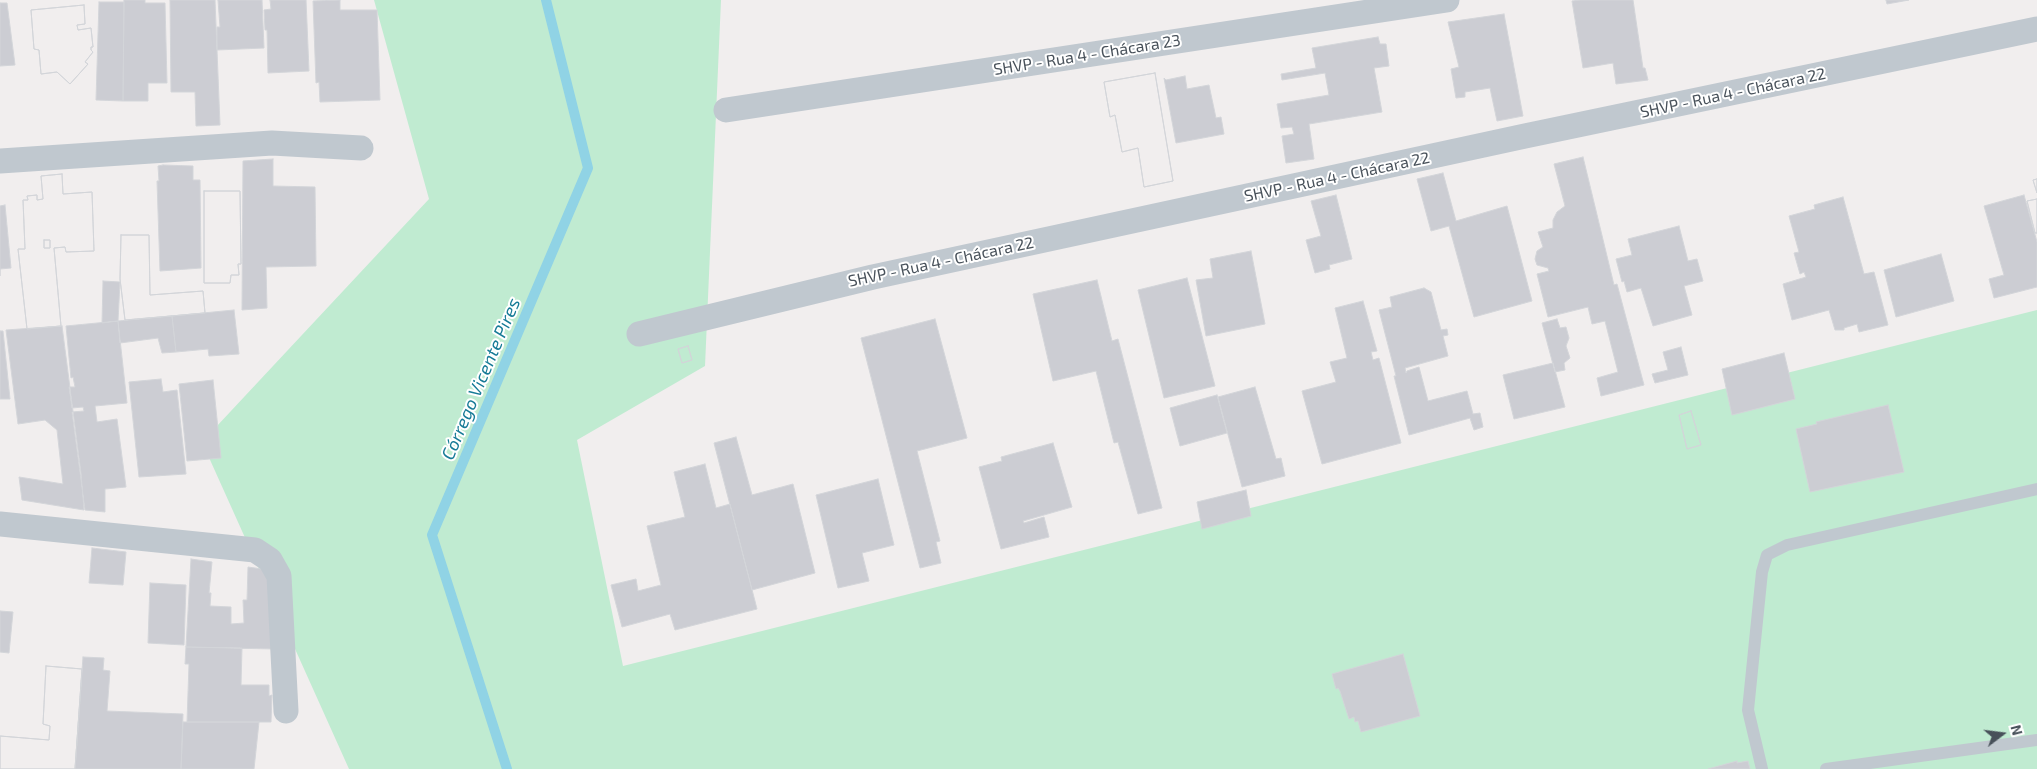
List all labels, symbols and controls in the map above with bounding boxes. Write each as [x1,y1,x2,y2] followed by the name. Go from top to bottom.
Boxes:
[992,31,1182,79] street label: SHVP - Rua 4 - Chácara 23
[1638,64,1828,122] street label: SHVP - Rua 4 - Chácara 22
[1242,148,1432,206] street label: SHVP - Rua 4 - Chácara 22
[846,233,1036,291] street label: SHVP - Rua 4 - Chácara 22
[437,295,525,463] water label: Córrego Vicente Pires
[1977,709,2027,759] north arrow
[2007,723,2026,737] text: N

